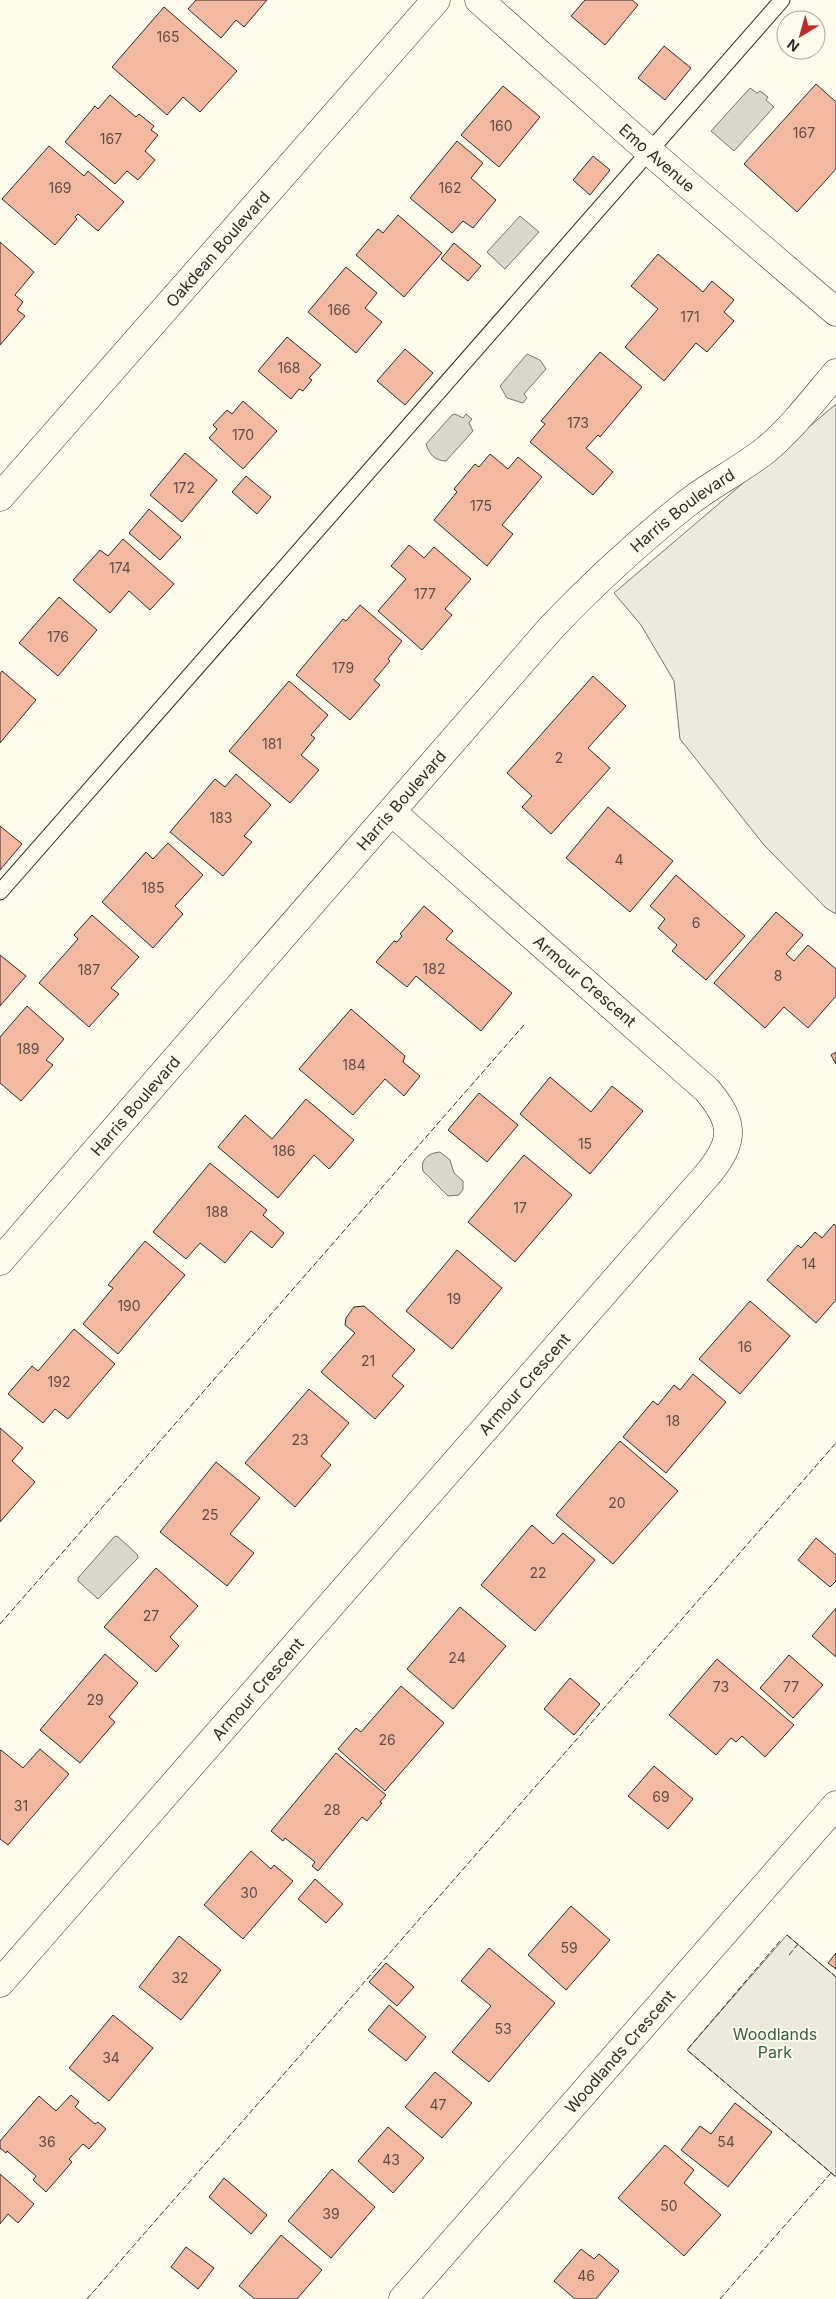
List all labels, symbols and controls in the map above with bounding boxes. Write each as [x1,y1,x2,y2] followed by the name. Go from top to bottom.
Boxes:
[776,10,826,60] north arrow
[157,28,179,45] house number: 165
[783,36,802,56] text: N
[489,117,513,134] house number: 160
[615,119,699,196] street label: Emo Avenue
[793,124,815,141] house number: 167
[100,130,122,147] house number: 167
[48,179,72,196] house number: 169
[439,179,461,196] house number: 162
[161,187,274,311] street label: Oakdean Boulevard
[327,301,351,318] house number: 166
[680,308,700,325] house number: 171
[277,359,301,376] house number: 168
[567,414,589,431] house number: 173
[232,426,254,443] house number: 170
[626,464,738,556] street label: Harris Boulevard
[173,479,195,496] house number: 172
[470,497,492,514] house number: 175
[109,559,131,576] house number: 174
[414,585,436,602] house number: 177
[47,628,69,645] house number: 176
[332,659,354,676] house number: 179
[262,735,282,752] house number: 181
[352,746,450,854] street label: Harris Boulevard
[555,749,563,766] house number: 2
[209,809,233,826] house number: 183
[614,851,624,868] house number: 4
[142,879,164,896] house number: 185
[692,914,700,931] house number: 6
[530,931,640,1031] street label: Armour Crescent
[423,960,445,977] house number: 182
[78,961,100,978] house number: 187
[774,967,782,984] house number: 8
[16,1040,40,1057] house number: 189
[86,1051,184,1160] street label: Harris Boulevard
[342,1056,366,1073] house number: 184
[578,1135,592,1152] house number: 15
[272,1142,296,1159] house number: 186
[513,1199,527,1216] house number: 17
[205,1203,229,1220] house number: 188
[802,1255,816,1272] house number: 14
[447,1290,461,1307] house number: 19
[117,1297,141,1314] house number: 190
[474,1329,574,1439] street label: Armour Crescent
[738,1338,752,1355] house number: 16
[361,1352,375,1369] house number: 21
[48,1373,70,1390] house number: 192
[666,1412,680,1429] house number: 18
[291,1431,309,1448] house number: 23
[608,1494,626,1511] house number: 20
[201,1506,219,1523] house number: 25
[529,1564,547,1581] house number: 22
[143,1607,159,1624] house number: 27
[207,1634,308,1744] street label: Armour Crescent
[448,1649,466,1666] house number: 24
[713,1678,729,1695] house number: 73
[783,1678,799,1695] house number: 77
[86,1691,104,1708] house number: 29
[378,1731,396,1748] house number: 26
[652,1788,670,1805] house number: 69
[14,1797,28,1814] house number: 31
[323,1801,341,1818] house number: 28
[240,1884,258,1901] house number: 30
[560,1939,578,1956] house number: 59
[171,1969,189,1986] house number: 32
[560,1986,679,2117] street label: Woodlands Crescent
[494,2020,512,2037] house number: 53
[733,2024,817,2062] park label: Woodlands Park
[102,2049,120,2066] house number: 34
[430,2096,447,2113] house number: 47
[38,2133,56,2150] house number: 36
[717,2133,735,2150] house number: 54
[382,2151,400,2168] house number: 43
[660,2197,678,2214] house number: 50
[322,2205,340,2222] house number: 39
[577,2267,595,2284] house number: 46

